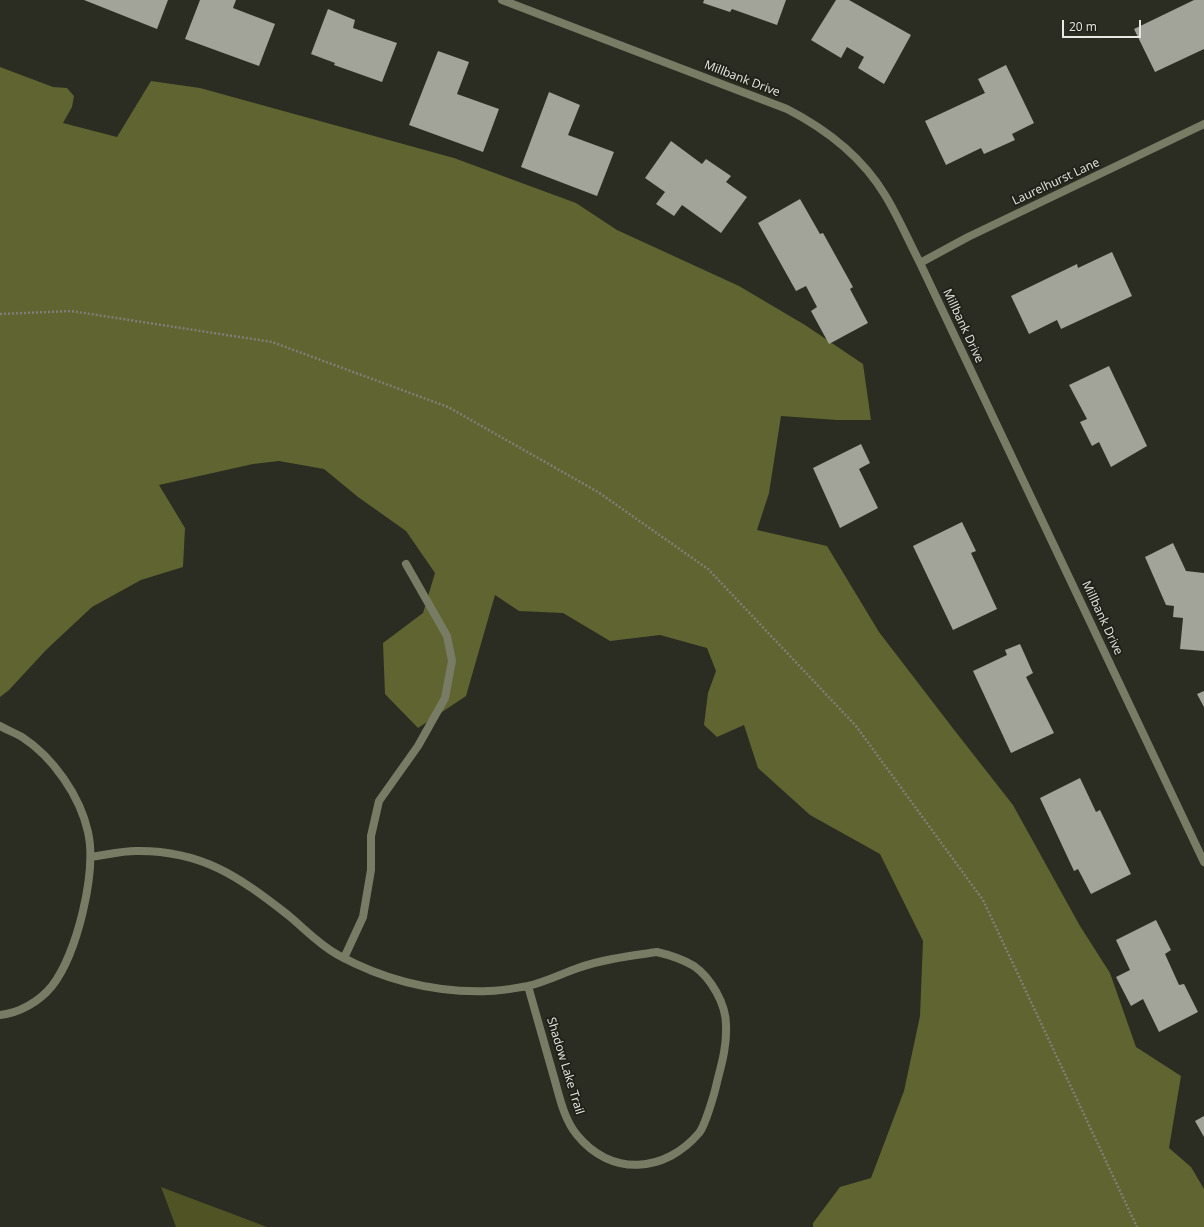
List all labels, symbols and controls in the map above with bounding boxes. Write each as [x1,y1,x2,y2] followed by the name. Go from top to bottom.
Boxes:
[1064,12,1143,38] scale bar
[1069,18,1097,35] text: 20 m
[702,58,782,100] street label: Millbank Drive
[1010,155,1102,209] street label: Laurelhurst Lane
[940,287,986,365] street label: Millbank Drive
[1079,579,1125,657] street label: Millbank Drive
[543,1016,587,1116] street label: Shadow Lake Trail

